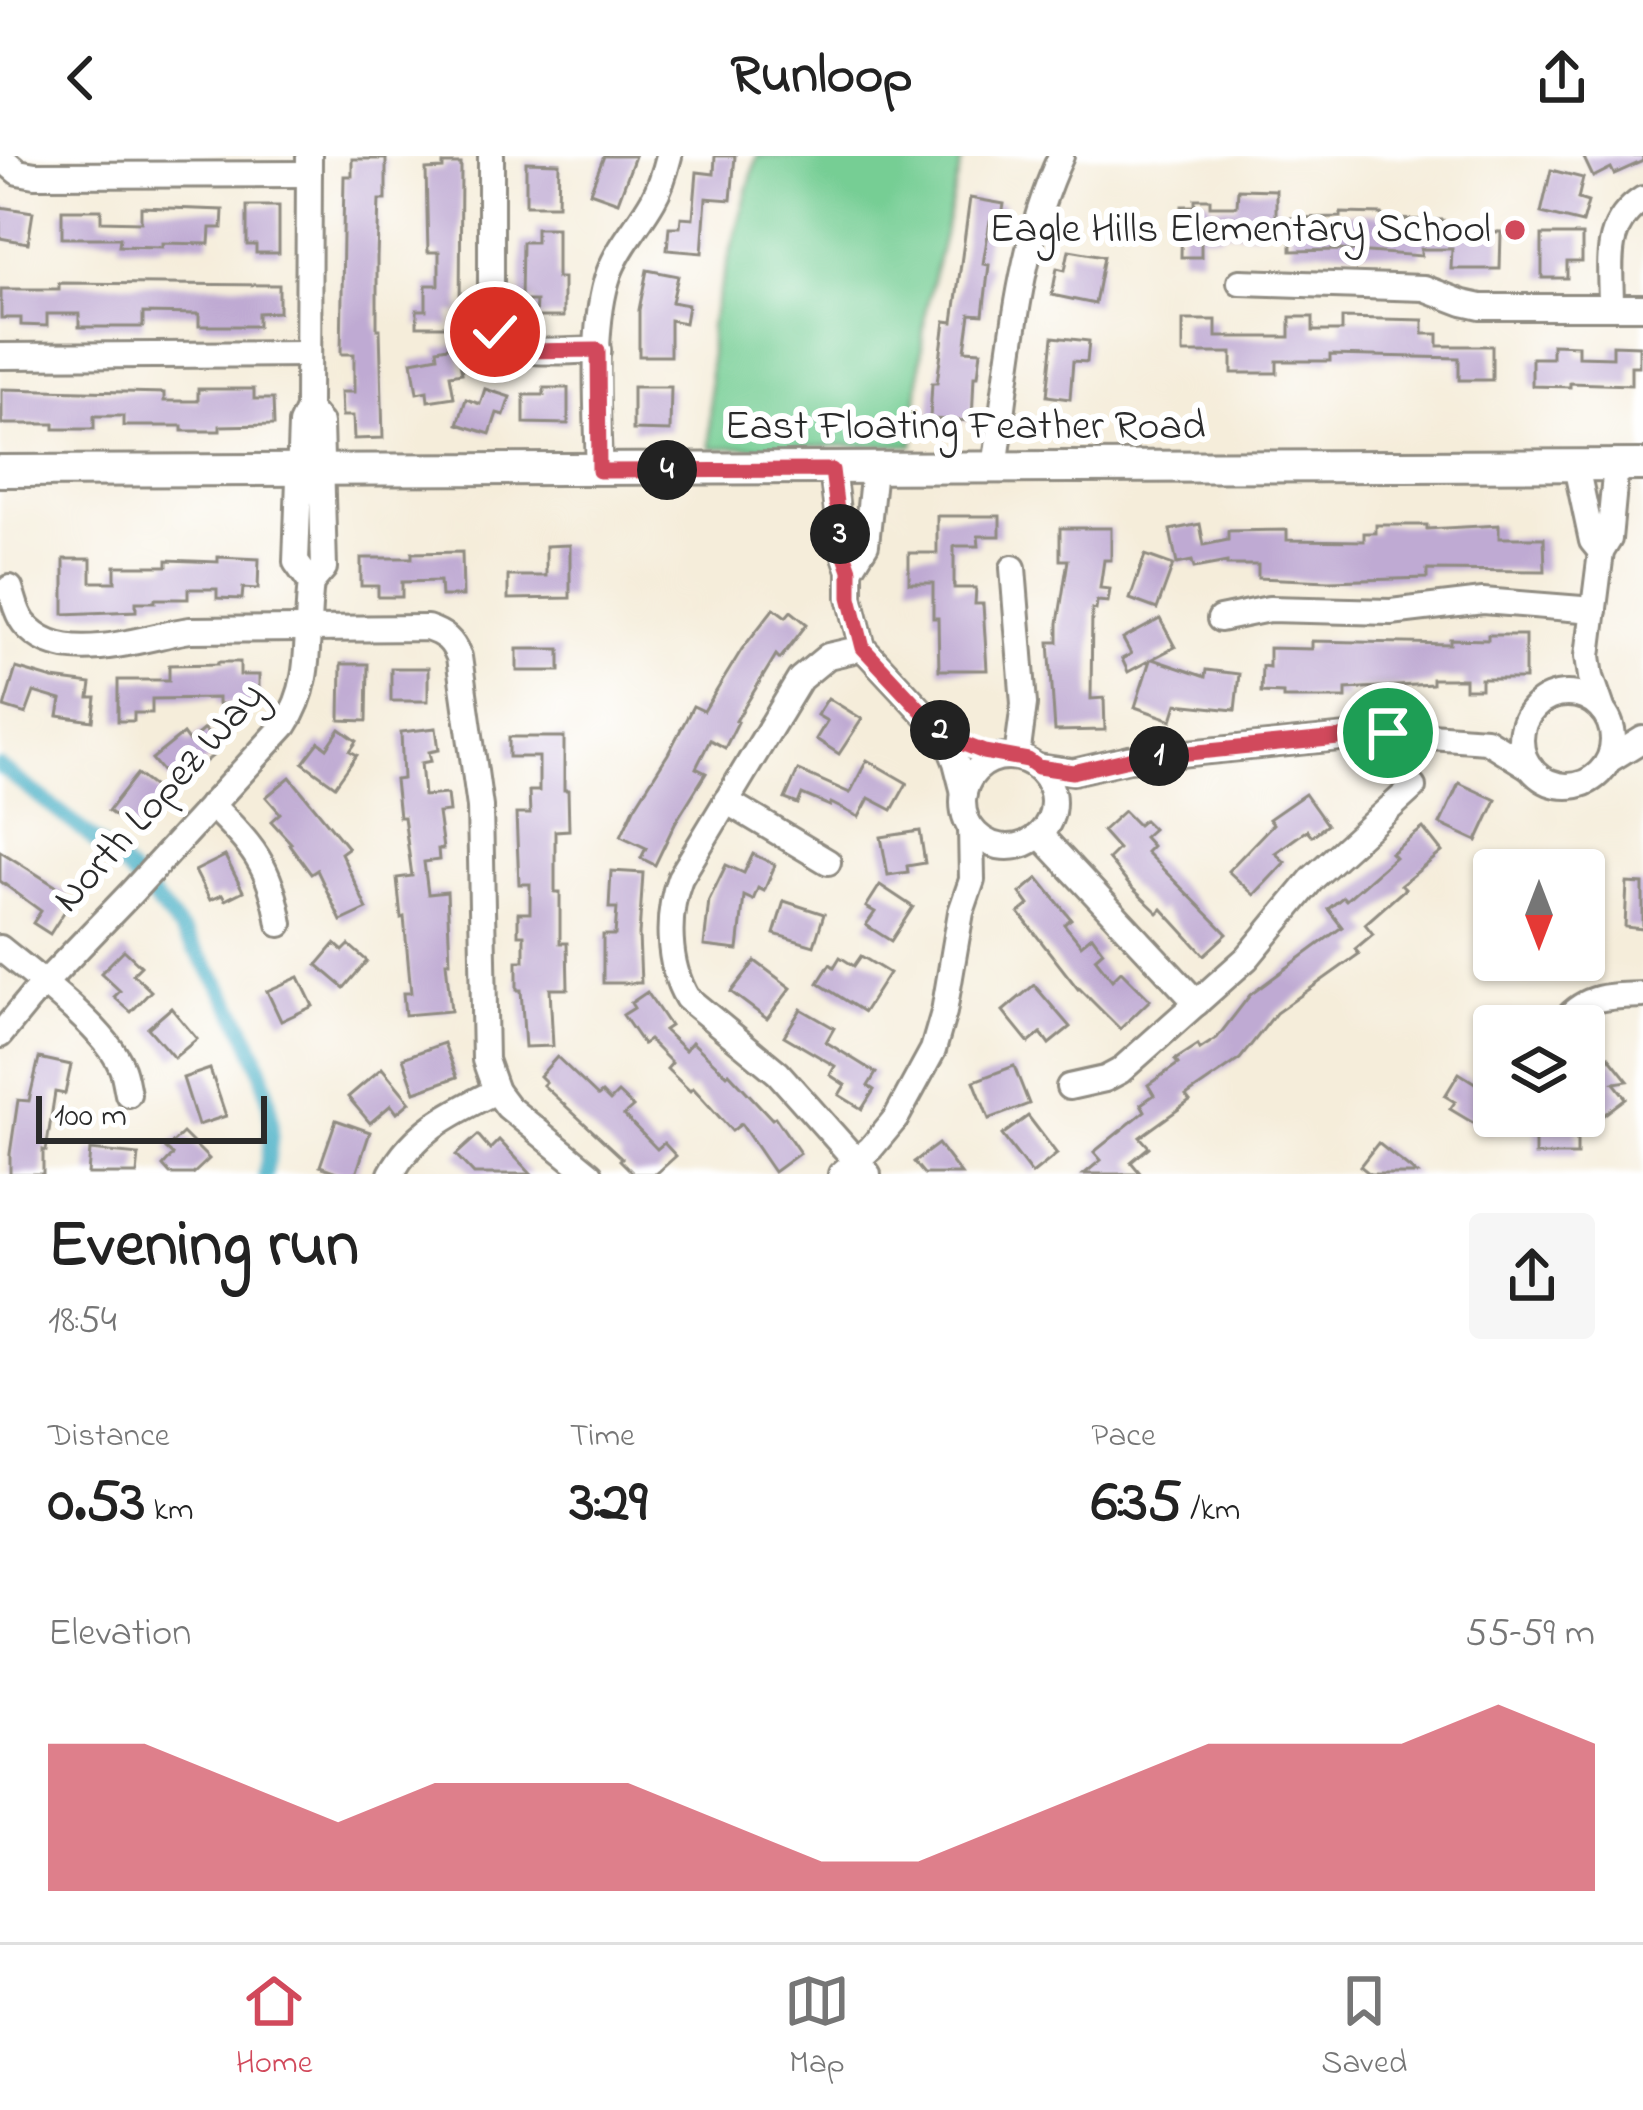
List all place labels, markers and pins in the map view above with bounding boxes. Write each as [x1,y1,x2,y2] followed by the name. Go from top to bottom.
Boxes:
[989,200,1491,261] place label: Eagle Hills Elementary School
[1502,217,1528,243] marker: Eagle Hills Elementary School
[444,281,546,383] pin
[637,440,697,500] pin: 4
[810,504,870,564] pin: 3
[1337,682,1439,784] pin
[910,700,970,760] pin: 2
[1129,726,1189,786] pin: 1

